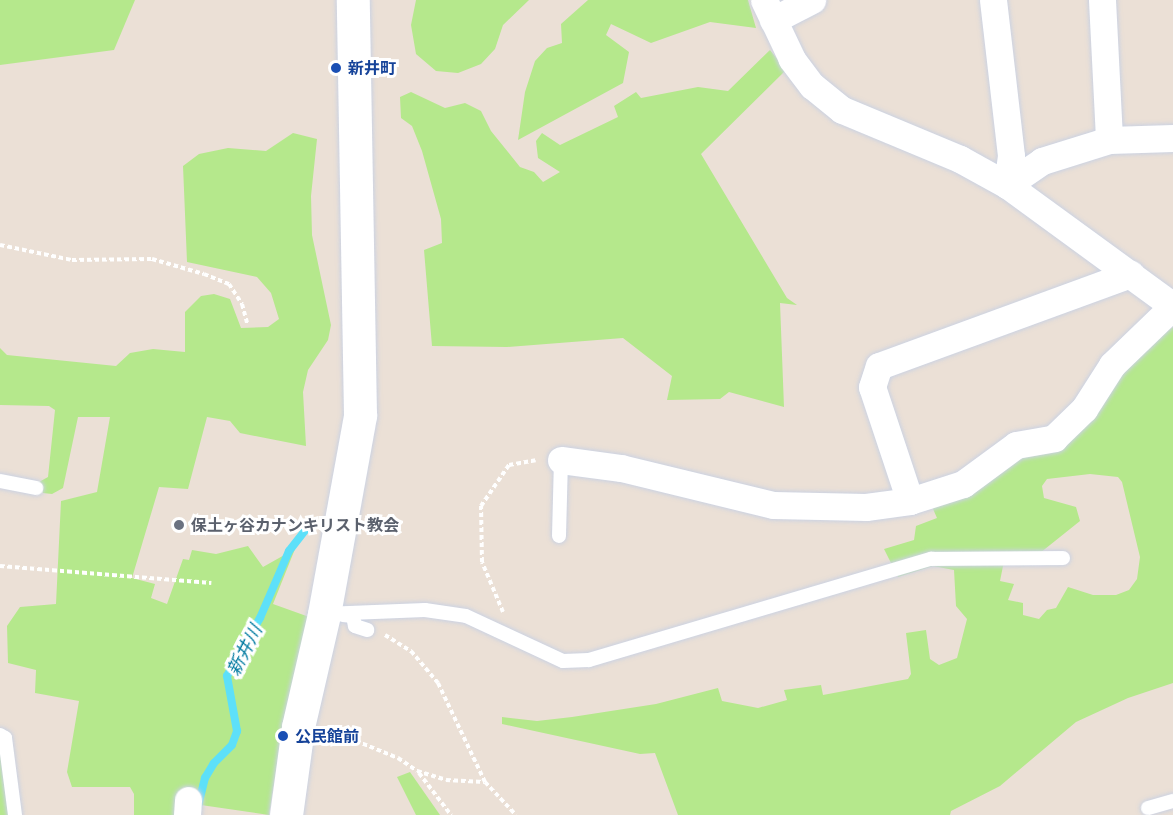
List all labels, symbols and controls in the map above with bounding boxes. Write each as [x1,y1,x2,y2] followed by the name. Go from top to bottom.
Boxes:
[348,58,396,78] place label: 新井町
[329,61,343,75] marker: 新井町
[191,515,399,535] place label: 保土ヶ谷カナンキリスト教会
[172,518,186,532] marker: 保土ヶ谷カナンキリスト教会
[222,621,266,679] water label: 新井川
[295,726,359,746] place label: 公民館前
[276,729,290,743] marker: 公民館前

